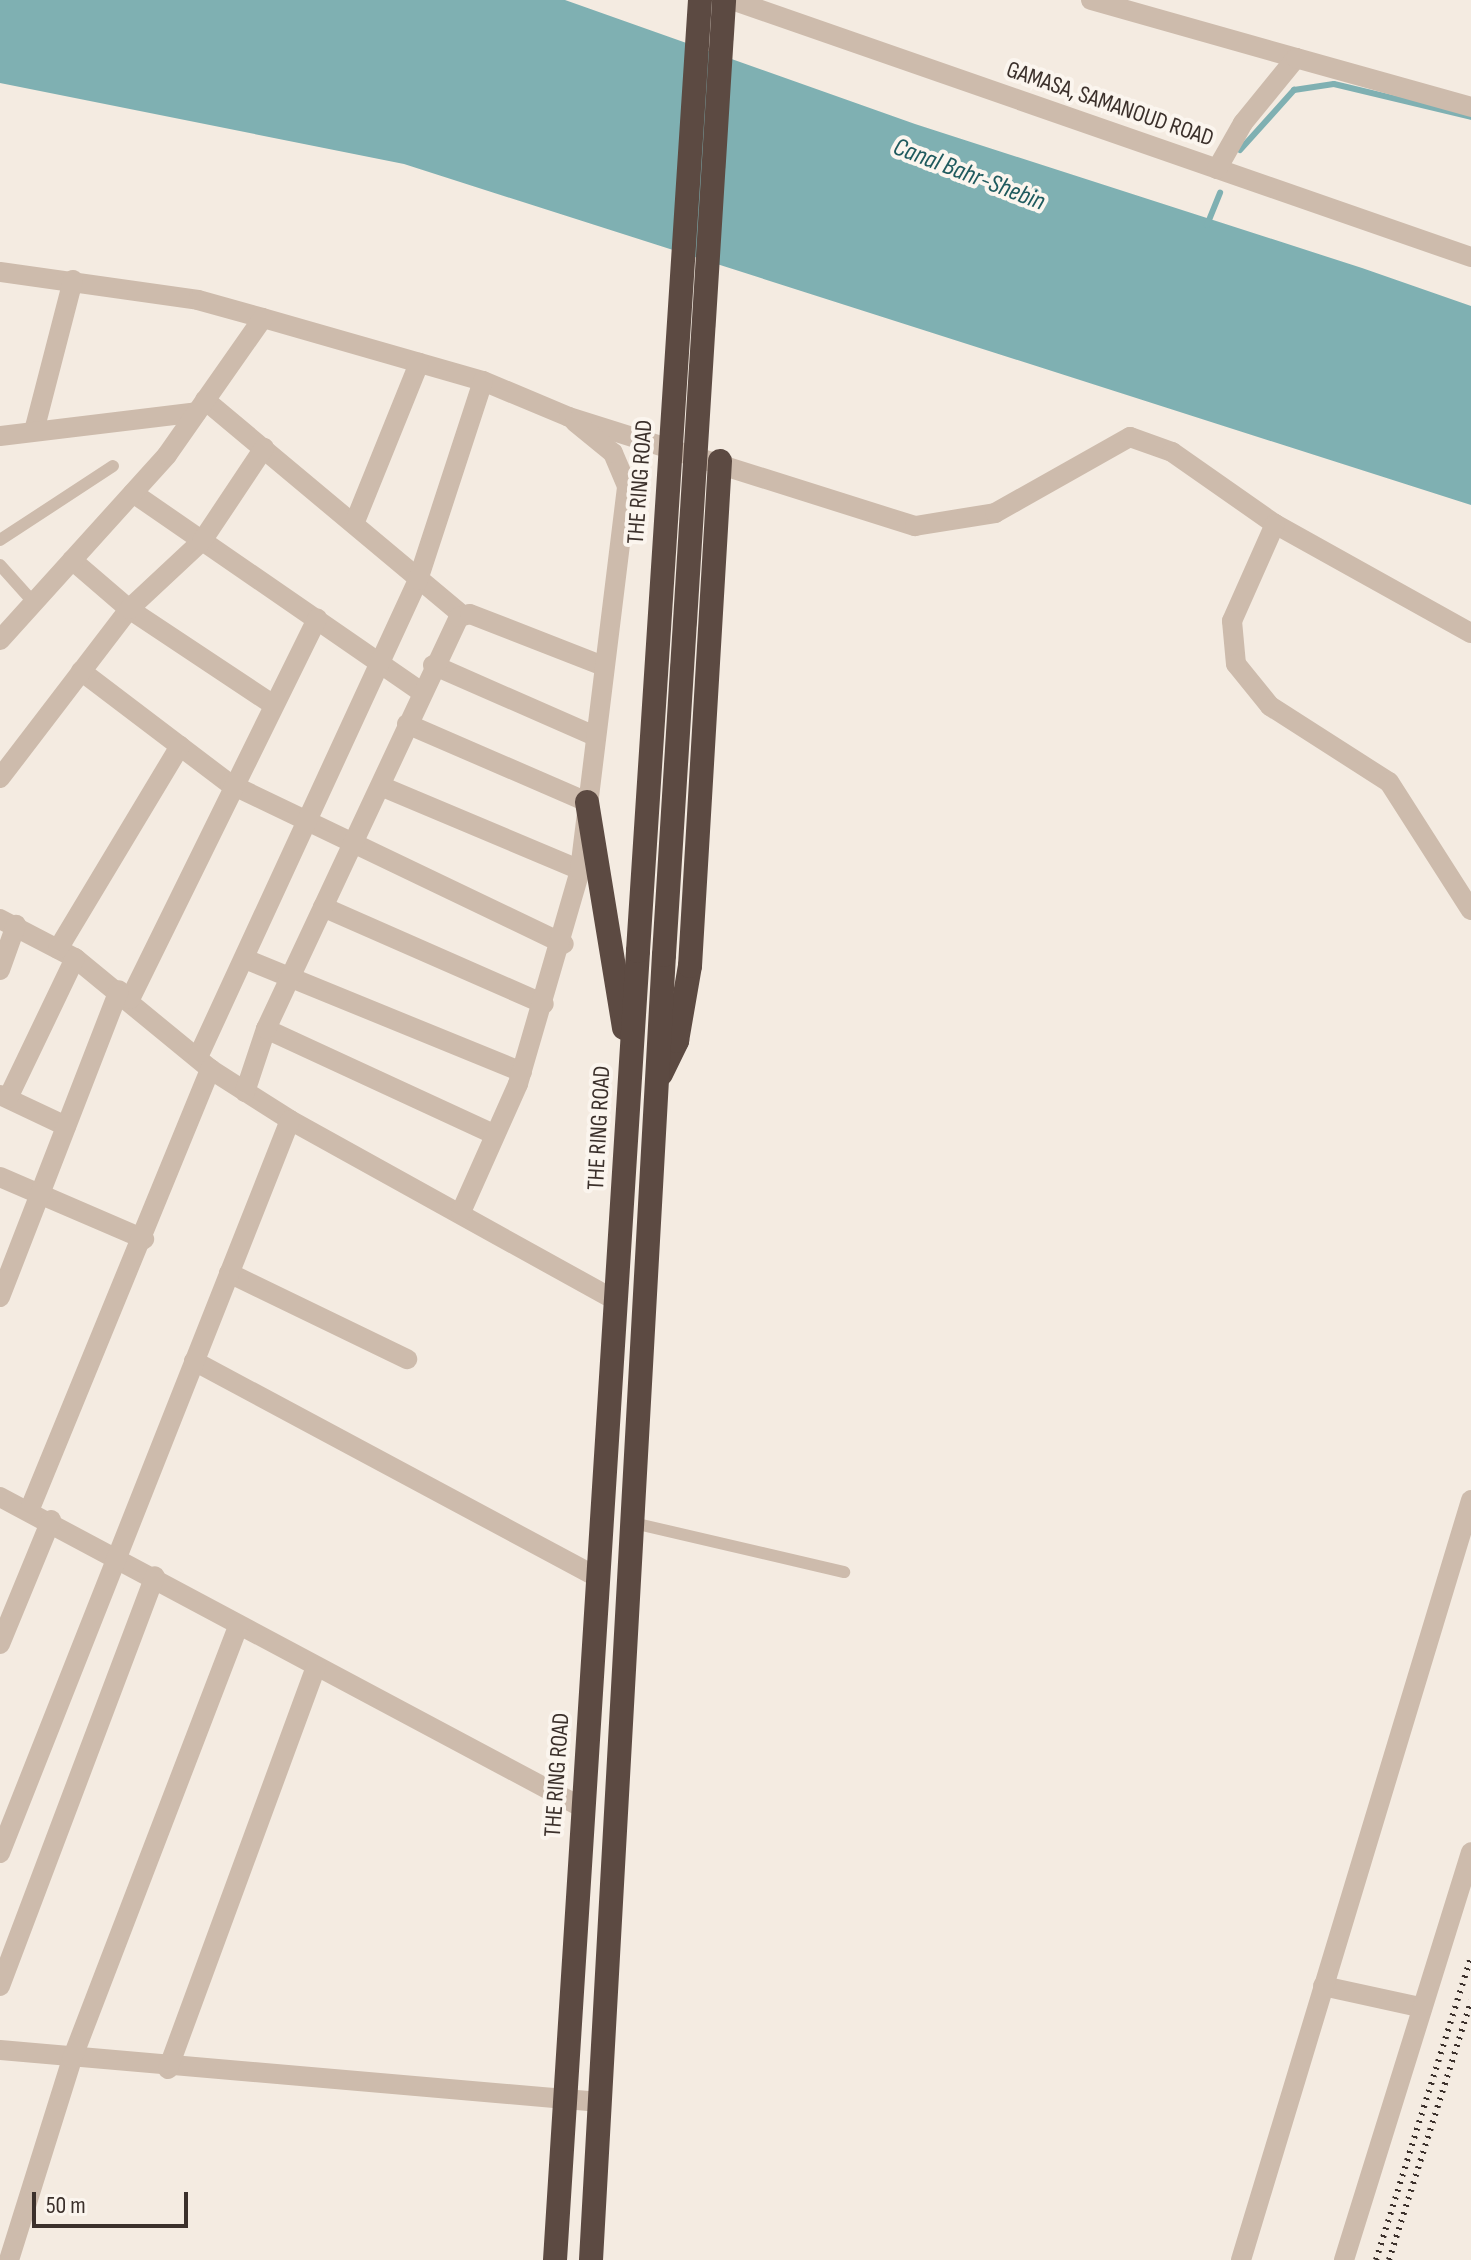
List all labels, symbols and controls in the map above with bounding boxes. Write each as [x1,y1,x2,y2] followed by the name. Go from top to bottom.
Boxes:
[1003,55,1217,153] street label: GAMASA, SAMANOUD ROAD
[889,132,1049,218] water label: Canal Bahr-Shebin
[621,419,659,545] street label: THE RING ROAD
[581,1065,617,1191] street label: THE RING ROAD
[538,1712,576,1838] street label: THE RING ROAD
[36,2176,192,2226] scale bar
[46,2191,86,2220] text: 50 m

